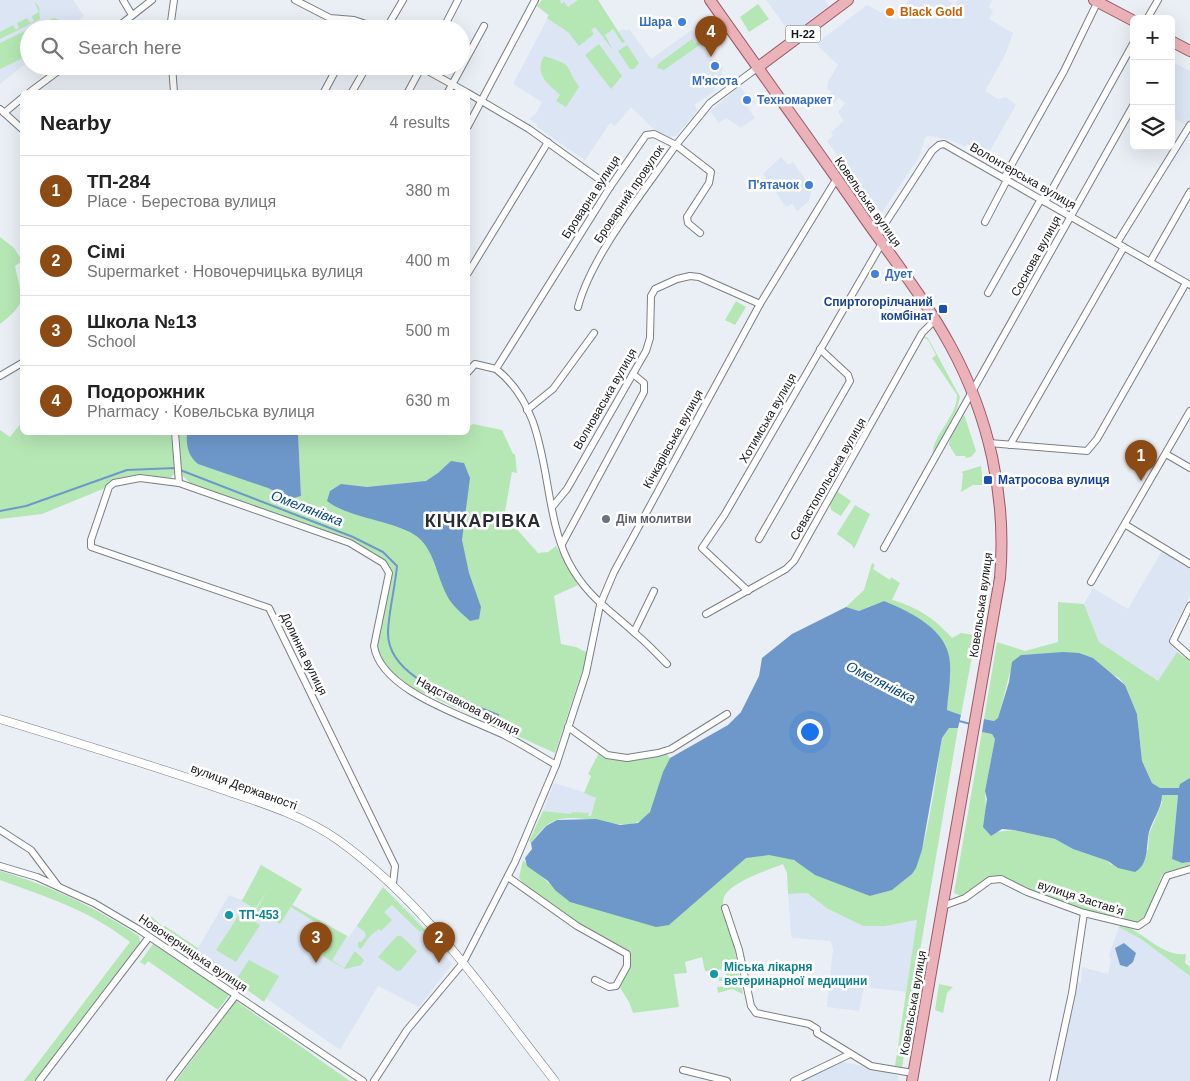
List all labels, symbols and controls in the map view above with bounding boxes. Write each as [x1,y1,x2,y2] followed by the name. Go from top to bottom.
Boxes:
[900,5,963,19] place label: Black Gold
[884,6,896,18] marker: Black Gold
[639,15,672,29] place label: Шара
[1130,15,1175,150] map controls
[1130,15,1175,60] button: +
[676,16,688,28] marker: Шара
[695,16,727,57] pin: 4
[20,20,470,75] search box
[786,26,820,42] road number: Н-22
[38,34,66,62] icon: search
[78,37,182,58] text: Search here
[709,60,721,72] marker: М'ясота
[1130,60,1175,105] button: −
[692,74,738,88] place label: М'ясота
[757,93,833,107] place label: Техномаркет
[741,94,753,106] marker: Техномаркет
[1130,105,1175,150] button: layers
[40,111,111,134] text: Nearby
[390,114,450,131] text: 4 results
[967,140,1079,212] street label: Волонтерська вулиця
[591,142,667,246] street label: Броварний провулок
[559,153,623,241] street label: Броварна вулиця
[832,155,904,249] street label: Ковельська вулиця
[87,171,150,192] text: ТП-284
[748,178,800,192] place label: П'ятачок
[803,179,815,191] marker: П'ятачок
[52,182,60,199] text: 1
[406,182,450,199] text: 380 m
[87,193,276,210] text: Place · Берестова вулиця
[1008,213,1064,299] street label: Соснова вулиця
[87,241,125,262] text: Сімі
[52,252,60,269] text: 2
[406,252,450,269] text: 400 m
[87,263,363,280] text: Supermarket · Новочерчицька вулиця
[885,267,913,281] place label: Дует
[869,268,881,280] marker: Дует
[824,295,933,323] place label: Спиртогорілчаний комбінат
[937,303,949,315] marker: Спиртогорілчаний комбінат
[87,311,197,332] text: Школа №13
[52,322,60,339] text: 3
[406,322,450,339] text: 500 m
[87,333,136,350] text: School
[570,346,640,452] street label: Волноваська вулиця
[737,371,799,465] street label: Хотимська вулиця
[87,381,205,402] text: Подорожник
[640,387,706,491] street label: Кічкарівська вулиця
[52,392,60,409] text: 4
[406,392,450,409] text: 630 m
[87,403,315,420] text: Pharmacy · Ковельська вулиця
[787,415,869,543] street label: Севастопольська вулиця
[1125,440,1157,481] pin: 1
[998,473,1109,487] place label: Матросова вулиця
[982,474,994,486] marker: Матросова вулиця
[269,487,345,529] water label: Омелянівка
[425,511,541,531] district label: КІЧКАРІВКА
[616,512,691,526] place label: Дім молитви
[600,513,612,525] marker: Дім молитви
[967,551,995,659] street label: Ковельська вулиця
[278,610,330,698] street label: Долинна вулиця
[844,658,919,706] water label: Омелянівка
[414,674,522,738] street label: Надставкова вулиця
[797,719,823,745] your location
[189,761,299,813] street label: вулиця Державності
[1036,877,1126,919] street label: вулиця Заставʼя
[239,908,279,922] place label: ТП-453
[223,909,235,921] marker: ТП-453
[136,911,250,995] street label: Новочерчицька вулиця
[300,922,332,963] pin: 3
[423,922,455,963] pin: 2
[897,950,929,1056] street label: Ковельська вулиця
[724,960,867,988] place label: Міська лікарня ветеринарної медицини
[708,968,720,980] marker: Міська лікарня ветеринарної медицини

